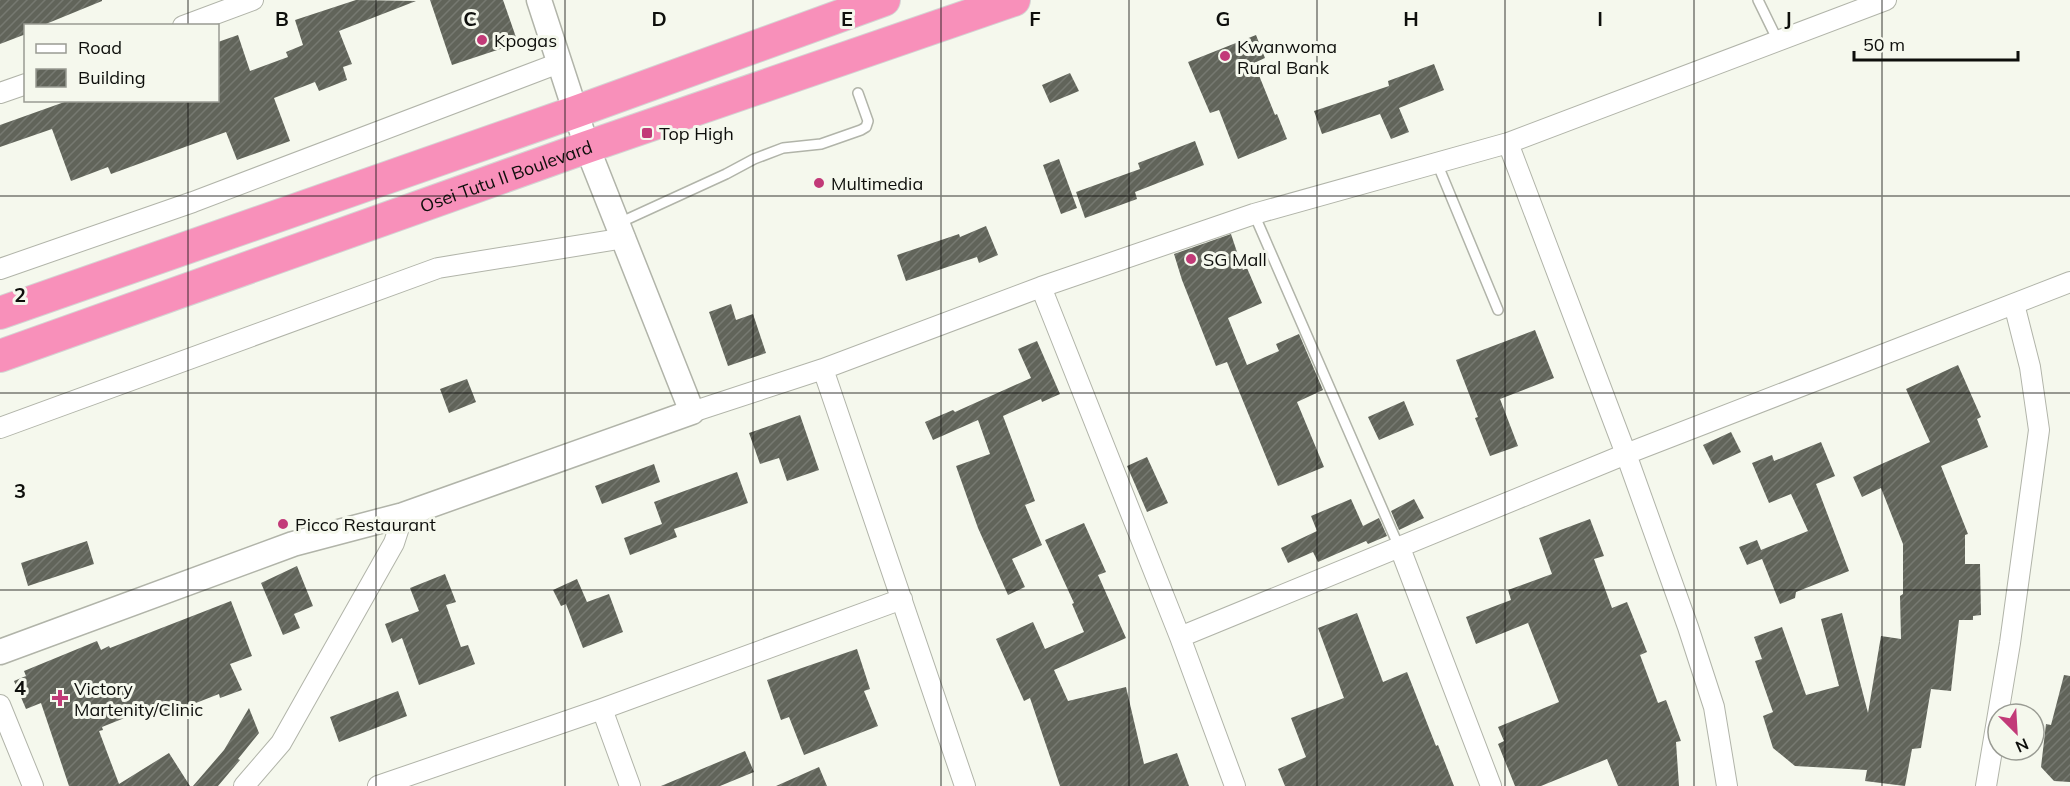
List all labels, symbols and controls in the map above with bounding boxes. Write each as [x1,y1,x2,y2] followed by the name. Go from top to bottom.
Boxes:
[275,6,289,31] text: B
[463,6,477,31] text: C
[651,6,667,31] text: D
[841,6,853,31] text: E
[1029,6,1041,31] text: F
[1216,6,1230,31] text: G
[1403,6,1419,31] text: H
[1597,6,1603,31] text: I
[1784,6,1792,31] text: J
[24,24,219,102] legend
[1854,24,2018,62] scale bar
[494,29,557,52] place label: Kpogas
[475,33,489,47] marker: Kpogas
[1863,33,1905,56] text: 50 m
[1237,35,1337,79] place label: Kwanwoma Rural Bank
[78,36,122,59] text: Road
[1218,49,1232,63] marker: Kwanwoma Rural Bank
[78,66,146,89] text: Building
[659,122,734,145] place label: Top High
[640,126,654,140] marker: Top High
[417,135,595,217] street label: Osei Tutu II Boulevard
[831,172,923,195] place label: Multimedia
[812,176,826,190] marker: Multimedia
[1203,248,1267,271] place label: SG Mall
[1184,252,1198,266] marker: SG Mall
[14,282,26,307] text: 2
[14,478,26,503] text: 3
[295,513,436,536] place label: Picco Restaurant
[276,517,290,531] marker: Picco Restaurant
[14,675,26,700] text: 4
[74,677,203,721] place label: Victory Martenity/Clinic
[51,689,69,707] marker: Victory Martenity/Clinic
[1986,702,2046,762] north arrow
[2013,734,2032,757] text: N

